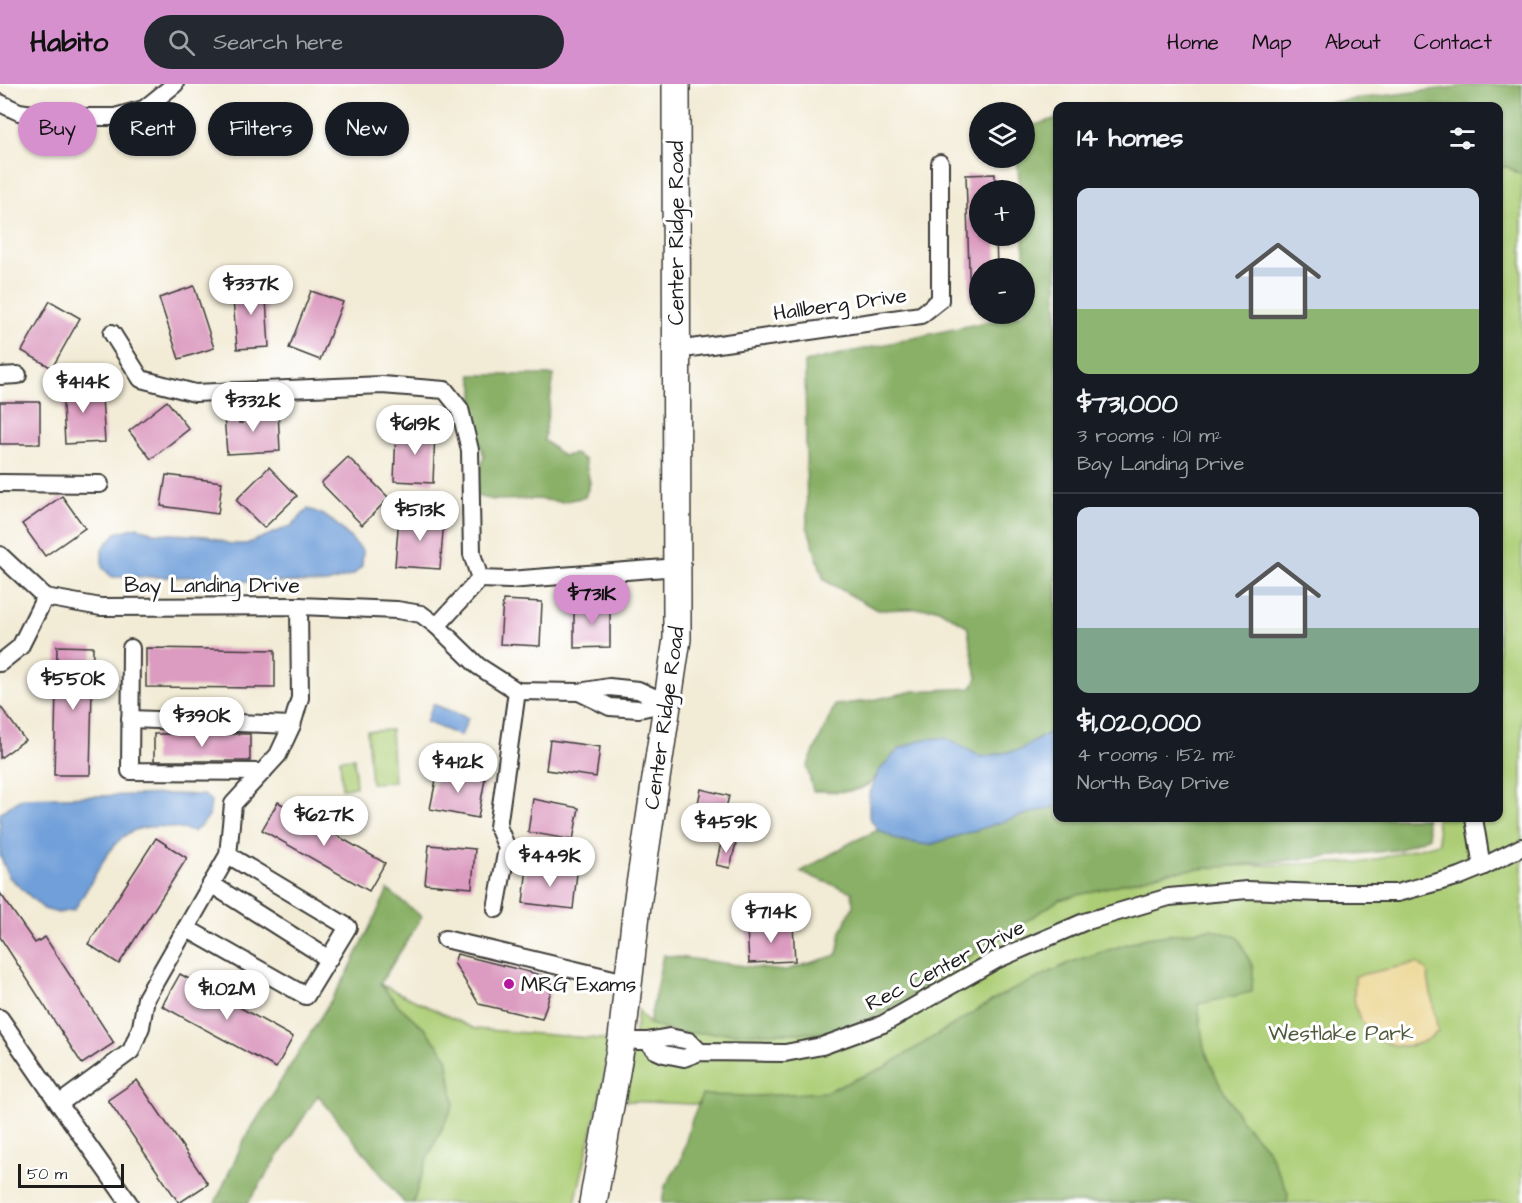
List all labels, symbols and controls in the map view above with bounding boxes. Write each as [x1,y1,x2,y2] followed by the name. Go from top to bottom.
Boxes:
[144,15,564,69] search box
[30,23,108,62] text: Habito
[165,26,198,59] icon: search
[213,27,343,58] text: Search here
[1167,28,1219,57] text: Home
[1252,28,1292,57] text: Map
[1325,28,1381,57] text: About
[1414,28,1492,57] text: Contact
[18,102,97,156] chip: Buy
[109,102,196,156] chip: Rent
[208,102,313,156] chip: Filters
[325,102,409,156] chip: New
[969,102,1035,324] map controls
[969,102,1035,168] button: layers
[1077,120,1183,156] text: 14 homes
[1446,122,1479,155] icon: filters
[662,141,693,325] street label: Center Ridge Road
[969,180,1035,246] button: +
[1224,227,1332,335] icon: home
[969,258,1035,324] button: −
[209,265,293,316] pin: $337K
[223,270,279,298] text: $337K
[771,281,909,330] street label: Hallberg Drive
[41,363,125,414] pin: $414K
[56,368,110,396] text: $414K
[211,382,295,433] pin: $332K
[1077,386,1178,422] text: $731,000
[225,387,281,415] text: $332K
[373,405,457,456] pin: $619K
[390,410,440,438] text: $619K
[1077,422,1222,450] text: 3 rooms · 101 m²
[1077,450,1244,478] text: Bay Landing Drive
[378,491,462,542] pin: $513K
[395,496,445,524] text: $513K
[1224,546,1332,654] icon: home
[124,571,300,602] street label: Bay Landing Drive
[550,575,634,626] pin: $731K
[568,580,616,608] text: $731K
[637,625,694,812] street label: Center Ridge Road
[31,660,115,711] pin: $550K
[41,665,105,693] text: $550K
[160,697,244,748] pin: $390K
[173,702,231,730] text: $390K
[1077,705,1201,741] text: $1,020,000
[1077,741,1236,769] text: 4 rooms · 152 m²
[416,743,500,794] pin: $412K
[433,748,483,776] text: $412K
[1077,769,1229,797] text: North Bay Drive
[282,796,366,847] pin: $627K
[294,801,354,829] text: $627K
[684,803,768,854] pin: $459K
[695,808,757,836] text: $459K
[508,837,592,888] pin: $449K
[519,842,581,870] text: $449K
[729,893,813,944] pin: $714K
[745,898,797,926] text: $714K
[861,913,1030,1018] street label: Rec Center Drive
[178,970,276,1021] pin: $1.02M
[521,970,636,999] place label: MRG Exams
[198,975,256,1003] text: $1.02M
[502,977,516,991] marker: MRG Exams
[1268,1019,1414,1048] park label: Westlake Park
[18,1161,124,1188] scale bar
[27,1163,67,1185] text: 50 m

